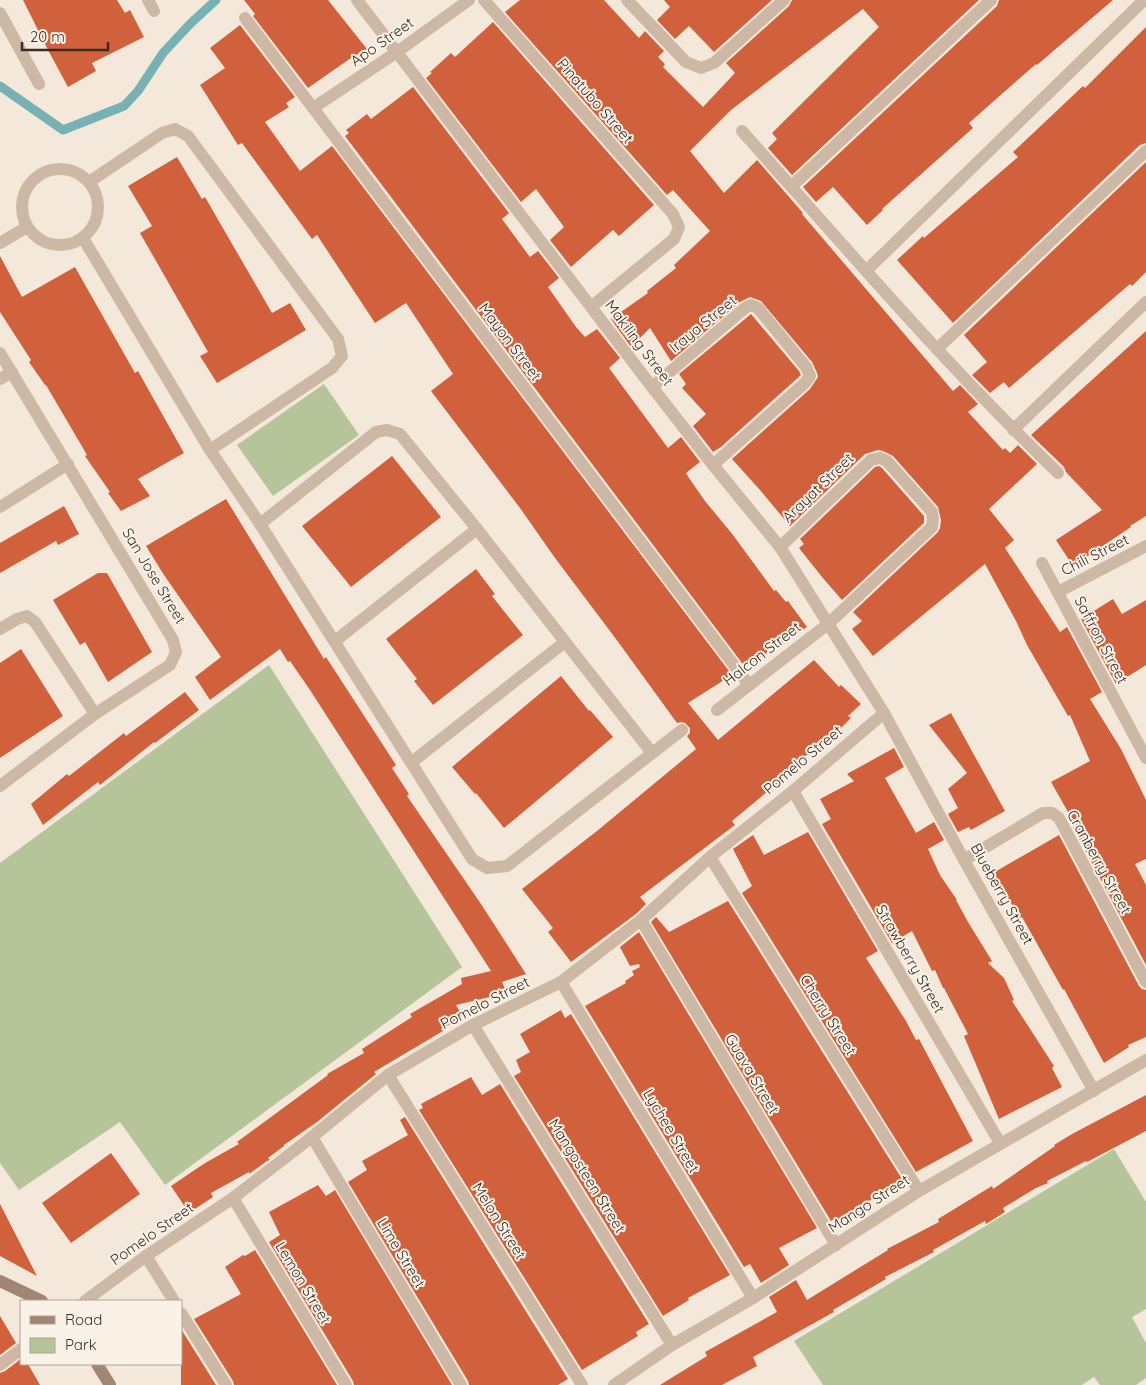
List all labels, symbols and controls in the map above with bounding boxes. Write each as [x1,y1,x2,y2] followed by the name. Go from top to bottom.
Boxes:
[346,13,417,70] street label: Apo Street
[22,20,109,52] scale bar
[30,27,65,46] text: 20 m
[553,54,638,147] street label: Pinatubo Street
[665,291,740,357] street label: Iraya Street
[601,296,678,389] street label: Makiling Street
[475,299,546,384] street label: Mayon Street
[778,449,857,526] street label: Arayat Street
[118,524,191,627] street label: San Jose Street
[1058,529,1132,580] street label: Chili Street
[1070,593,1133,687] street label: Saffron Street
[719,617,804,690] street label: Halcon Street
[759,721,846,798] street label: Pomelo Street
[1063,806,1136,917] street label: Cranberry Street
[967,840,1038,948] street label: Blueberry Street
[872,901,949,1016] street label: Strawberry Street
[796,971,861,1059] street label: Cherry Street
[437,972,533,1033] street label: Pomelo Street
[721,1030,784,1117] street label: Guava Street
[639,1085,704,1176] street label: Lychee Street
[545,1115,630,1236] street label: Mangosteen Street
[824,1170,913,1237] street label: Mango Street
[468,1179,531,1263] street label: Melon Street
[106,1198,197,1269] street label: Pomelo Street
[373,1214,430,1291] street label: Lime Street
[271,1238,336,1327] street label: Lemon Street
[20,1300,182,1365] legend
[65,1310,102,1329] text: Road
[65,1335,97,1354] text: Park

